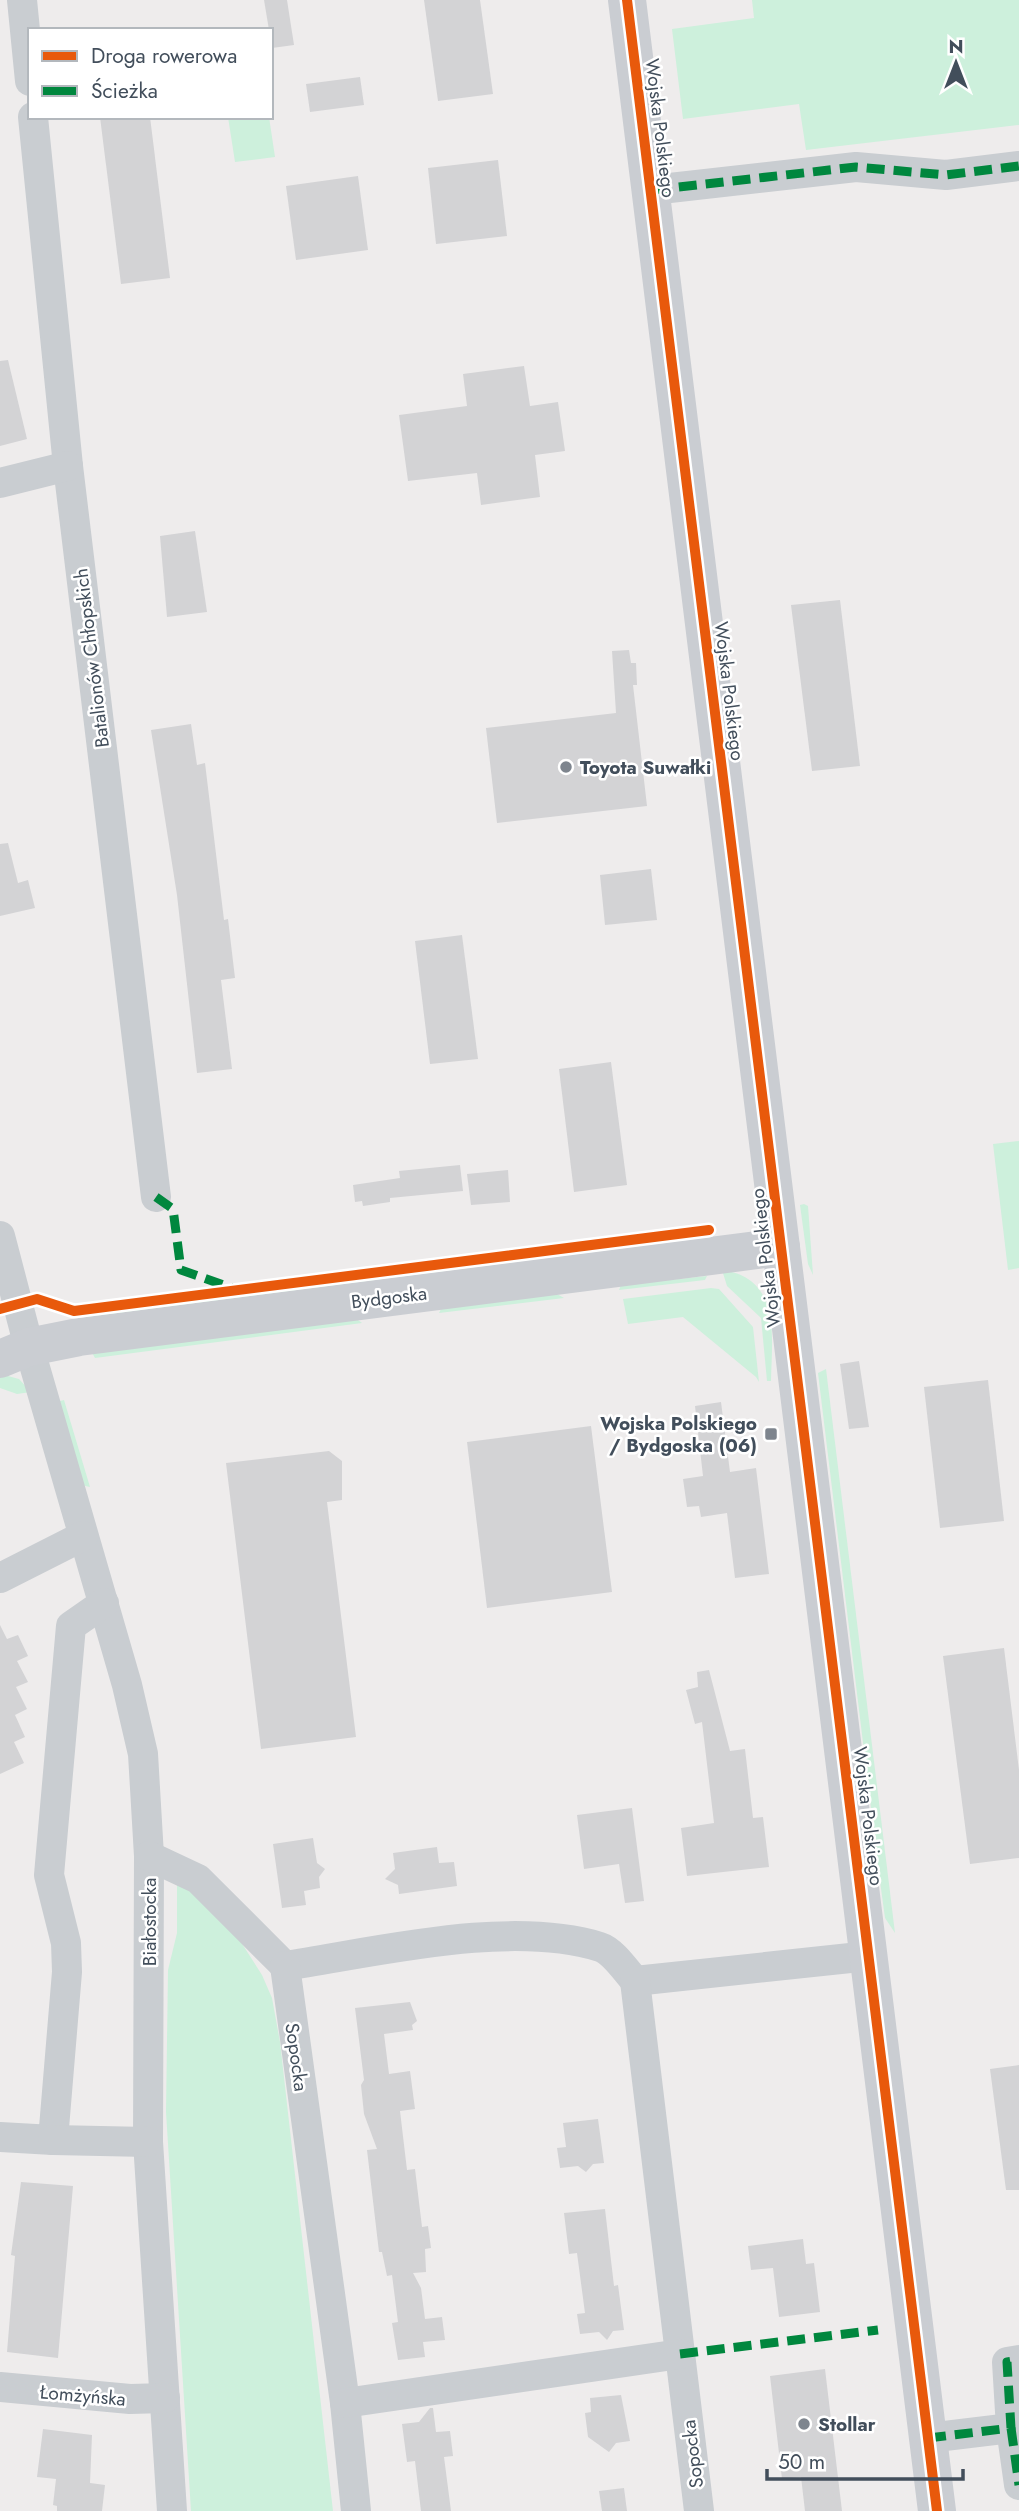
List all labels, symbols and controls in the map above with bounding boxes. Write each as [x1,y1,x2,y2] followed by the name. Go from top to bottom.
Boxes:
[28,28,273,119] legend
[921,28,991,98] north arrow
[948,33,964,60] text: N
[91,41,237,71] text: Droga rowerowa
[639,57,682,199] street label: Wojska Polskiego
[91,76,158,106] text: Ścieżka
[67,567,116,749] street label: Batalionów Chłopskich
[708,620,751,762] street label: Wojska Polskiego
[580,754,711,781] place label: Toyota Suwałki
[558,759,574,775] marker: Toyota Suwałki
[744,1187,787,1329] street label: Wojska Polskiego
[350,1279,429,1316] street label: Bydgoska
[600,1410,757,1459] place label: Wojska Polskiego / Bydgoska (06)
[763,1426,779,1442] marker: Wojska Polskiego / Bydgoska (06)
[847,1745,890,1887] street label: Wojska Polskiego
[136,1878,163,1966] street label: Białostocka
[278,2021,315,2093] street label: Sopocka
[38,2378,127,2413] street label: Łomżyńska
[818,2411,876,2438] place label: Stollar
[796,2416,812,2432] marker: Stollar
[675,2418,710,2490] street label: Sopocka
[767,2438,963,2482] scale bar
[778,2447,825,2477] text: 50 m

